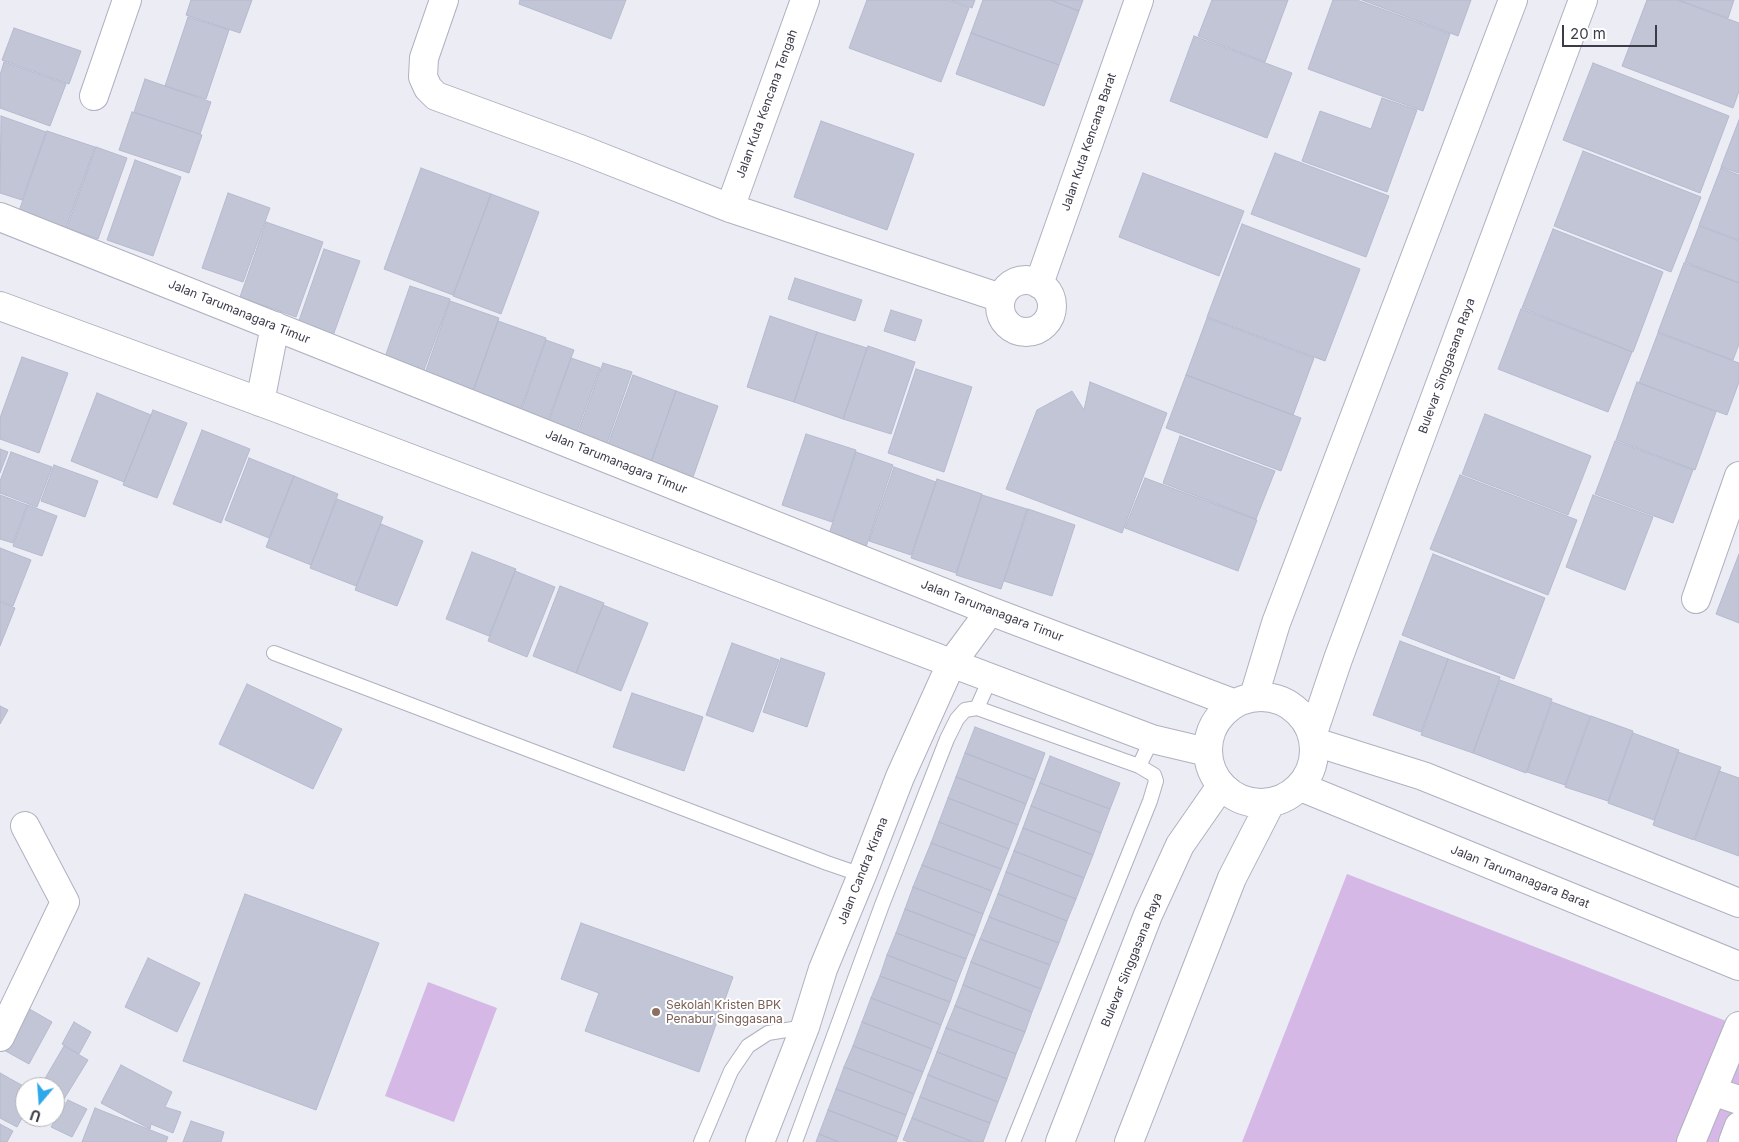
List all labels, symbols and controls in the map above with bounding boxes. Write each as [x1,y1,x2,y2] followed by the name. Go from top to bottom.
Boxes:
[1564,15,1659,47] scale bar
[1570,24,1606,43] text: 20 m
[733,28,801,180] street label: Jalan Kuta Kencana Tengah
[1059,71,1119,213] street label: Jalan Kuta Kencana Barat
[166,277,312,347] street label: Jalan Tarumanagara Timur
[1416,296,1478,436] street label: Bulevar Singgasana Raya
[543,427,689,497] street label: Jalan Tarumanagara Timur
[919,577,1065,645] street label: Jalan Tarumanagara Timur
[835,815,891,927] street label: Jalan Candra Kirana
[1448,843,1592,911] street label: Jalan Tarumanagara Barat
[1099,891,1165,1029] street label: Bulevar Singgasana Raya
[666,998,783,1026] place label: Sekolah Kristen BPK Penabur Singgasana
[650,1006,662,1018] marker: Sekolah Kristen BPK Penabur Singgasana
[15,1077,65,1127] north arrow
[28,1106,43,1125] text: U

